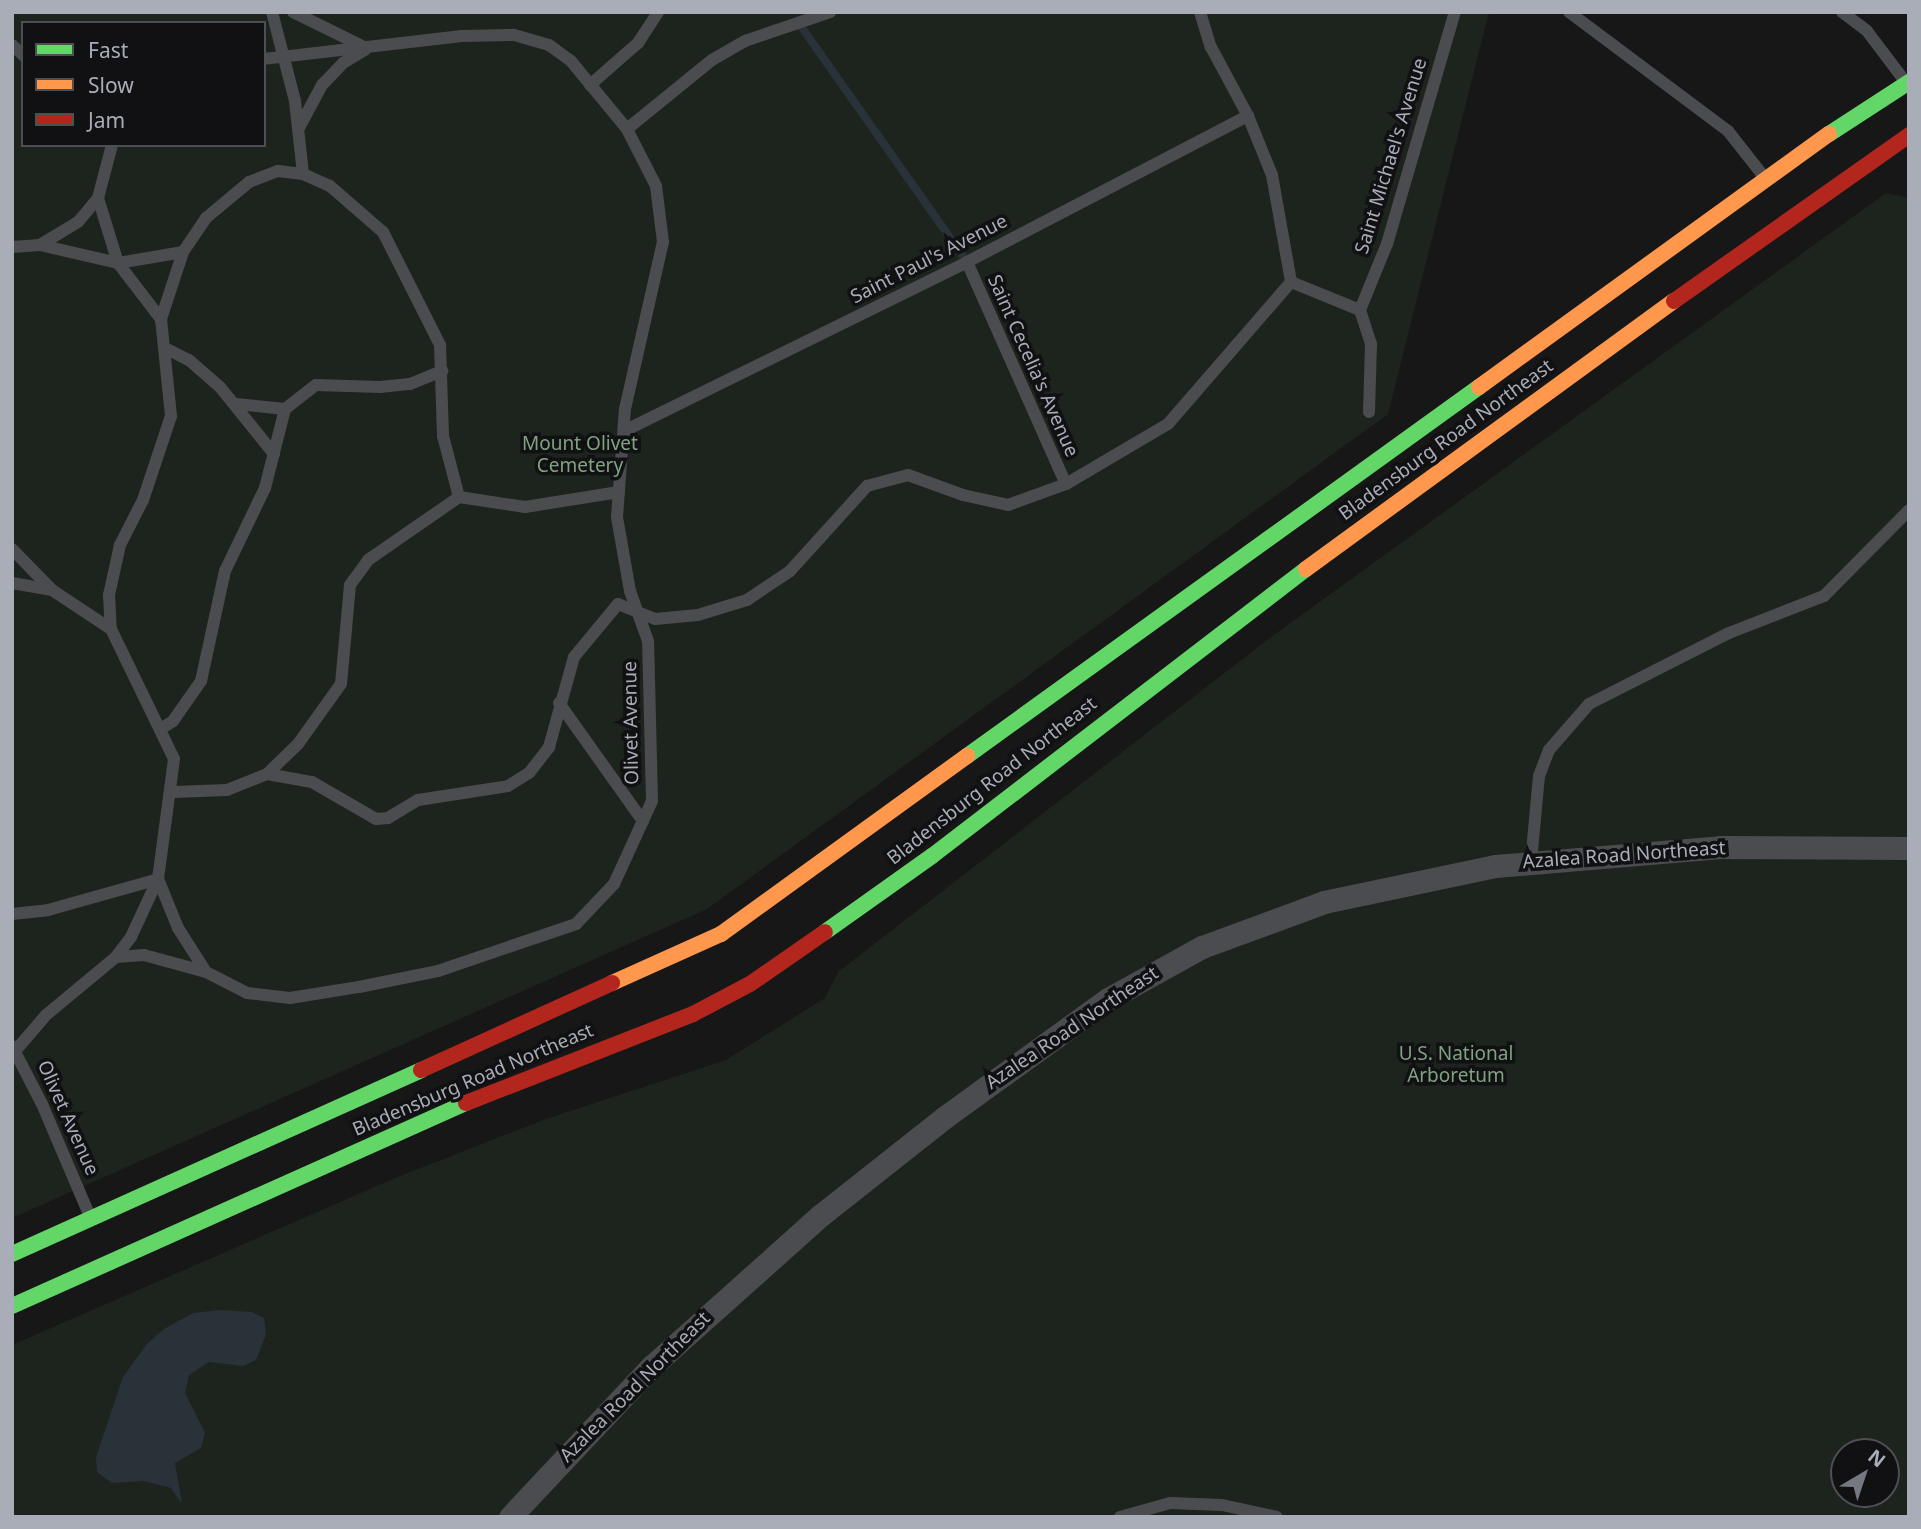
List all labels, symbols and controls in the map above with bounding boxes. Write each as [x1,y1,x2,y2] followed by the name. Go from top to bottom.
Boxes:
[21,21,266,147] legend
[88,36,128,64] text: Fast
[1350,55,1432,257] street label: Saint Michael's Avenue
[88,71,134,99] text: Slow
[88,106,125,134] text: Jam
[847,210,1011,308] street label: Saint Paul's Avenue
[983,271,1083,461] street label: Saint Cecelia's Avenue
[1334,355,1558,525] street label: Bladensburg Road Northeast
[522,433,638,477] park label: Mount Olivet Cemetery
[619,661,643,785] street label: Olivet Avenue
[883,692,1101,870] street label: Bladensburg Road Northeast
[1522,837,1726,873] street label: Azalea Road Northeast
[981,962,1163,1094] street label: Azalea Road Northeast
[349,1019,597,1141] street label: Bladensburg Road Northeast
[1399,1043,1513,1087] park label: U.S. National Arboretum
[32,1057,104,1179] street label: Olivet Avenue
[555,1307,715,1467] street label: Azalea Road Northeast
[1830,1438,1900,1508] north arrow
[1863,1443,1891,1473] text: N

